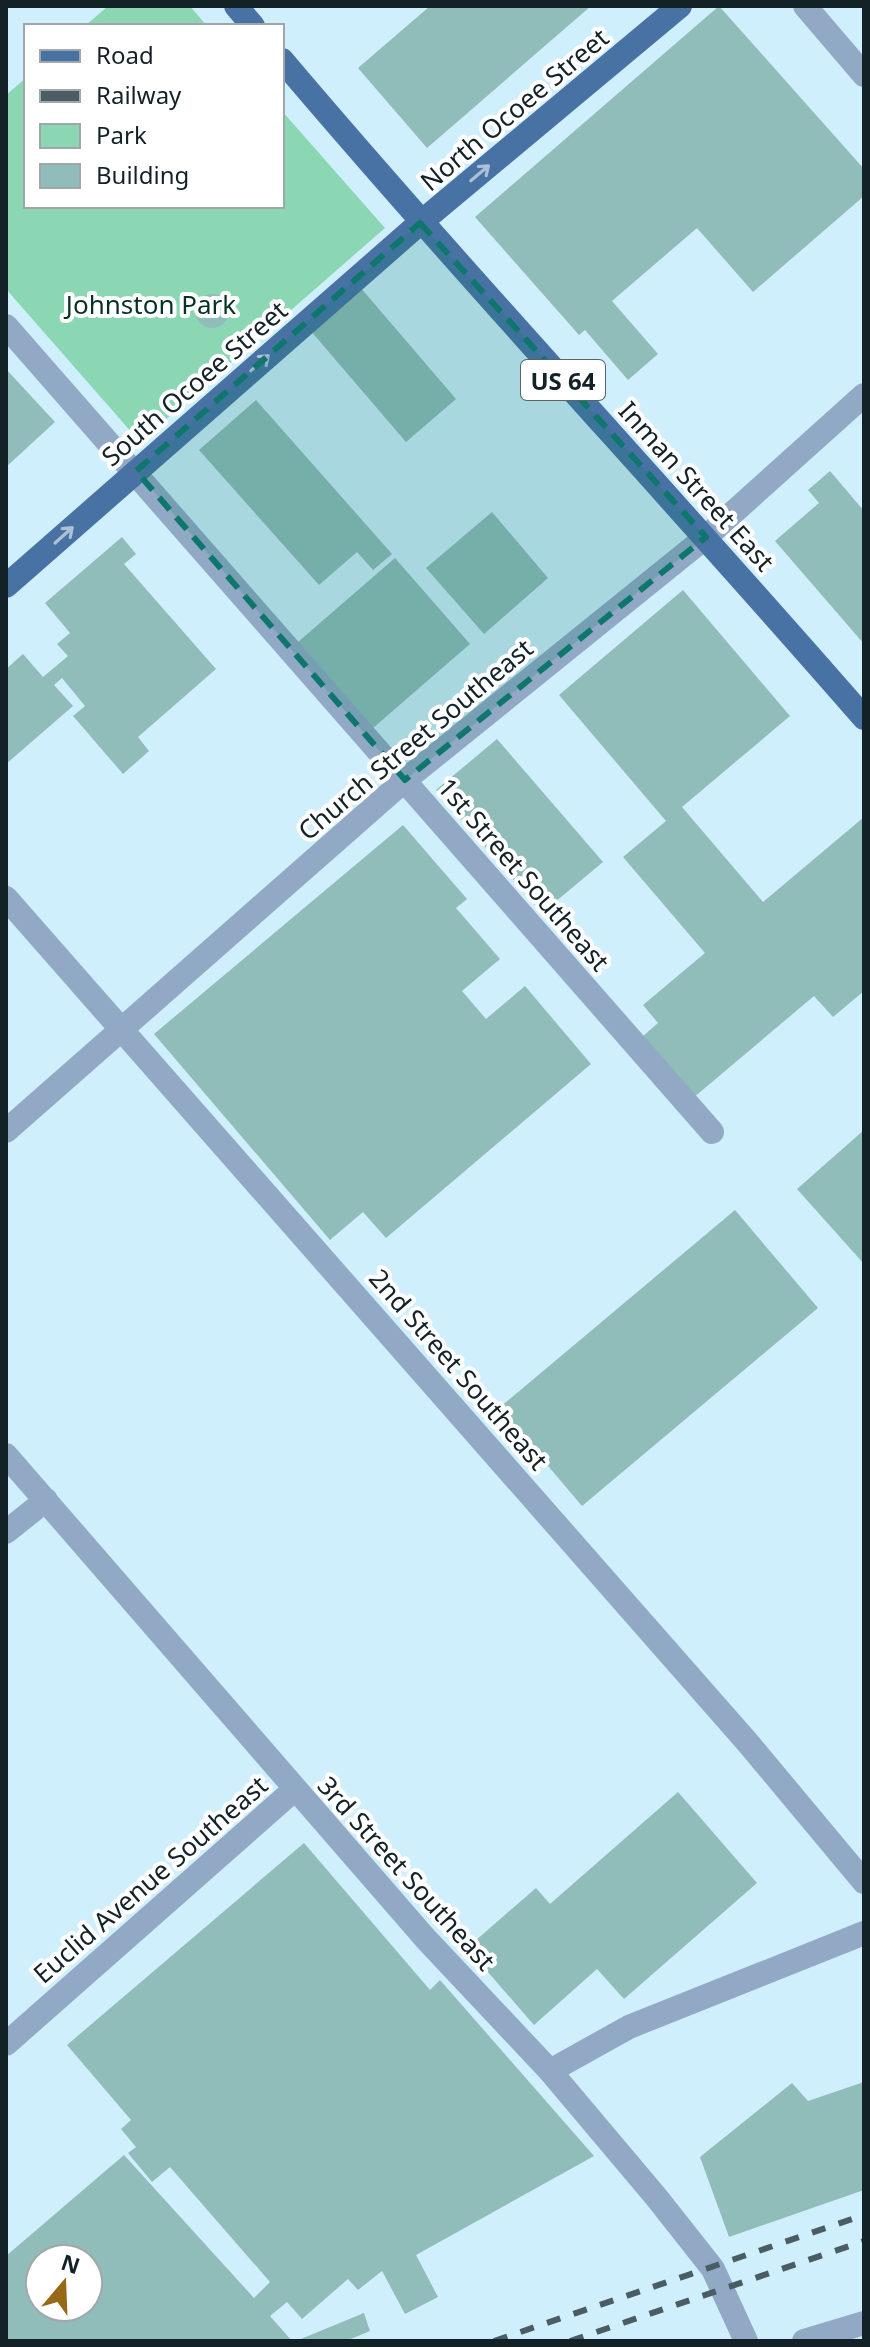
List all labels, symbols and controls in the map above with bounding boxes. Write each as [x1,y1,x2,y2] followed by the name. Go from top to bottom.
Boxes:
[412,19,616,199] street label: North Ocoee Street
[24,24,284,208] legend
[96,38,154,71] text: Road
[96,78,182,111] text: Railway
[96,118,147,151] text: Park
[96,158,189,191] text: Building
[469,164,490,182] one-way arrow
[63,286,236,322] park label: Johnston Park
[93,292,295,474] street label: South Ocoee Street
[249,354,269,372] one-way arrow
[521,360,605,400] road number: US 64
[611,393,783,579] street label: Inman Street East
[54,526,74,544] one-way arrow
[290,630,540,848] street label: Church Street Southeast
[430,770,618,978] street label: 1st Street Southeast
[362,1261,556,1477] street label: 2nd Street Southeast
[25,1767,275,1991] street label: Euclid Avenue Southeast
[310,1768,504,1978] street label: 3rd Street Southeast
[24,2243,104,2323] north arrow
[57,2246,84,2280] text: N

